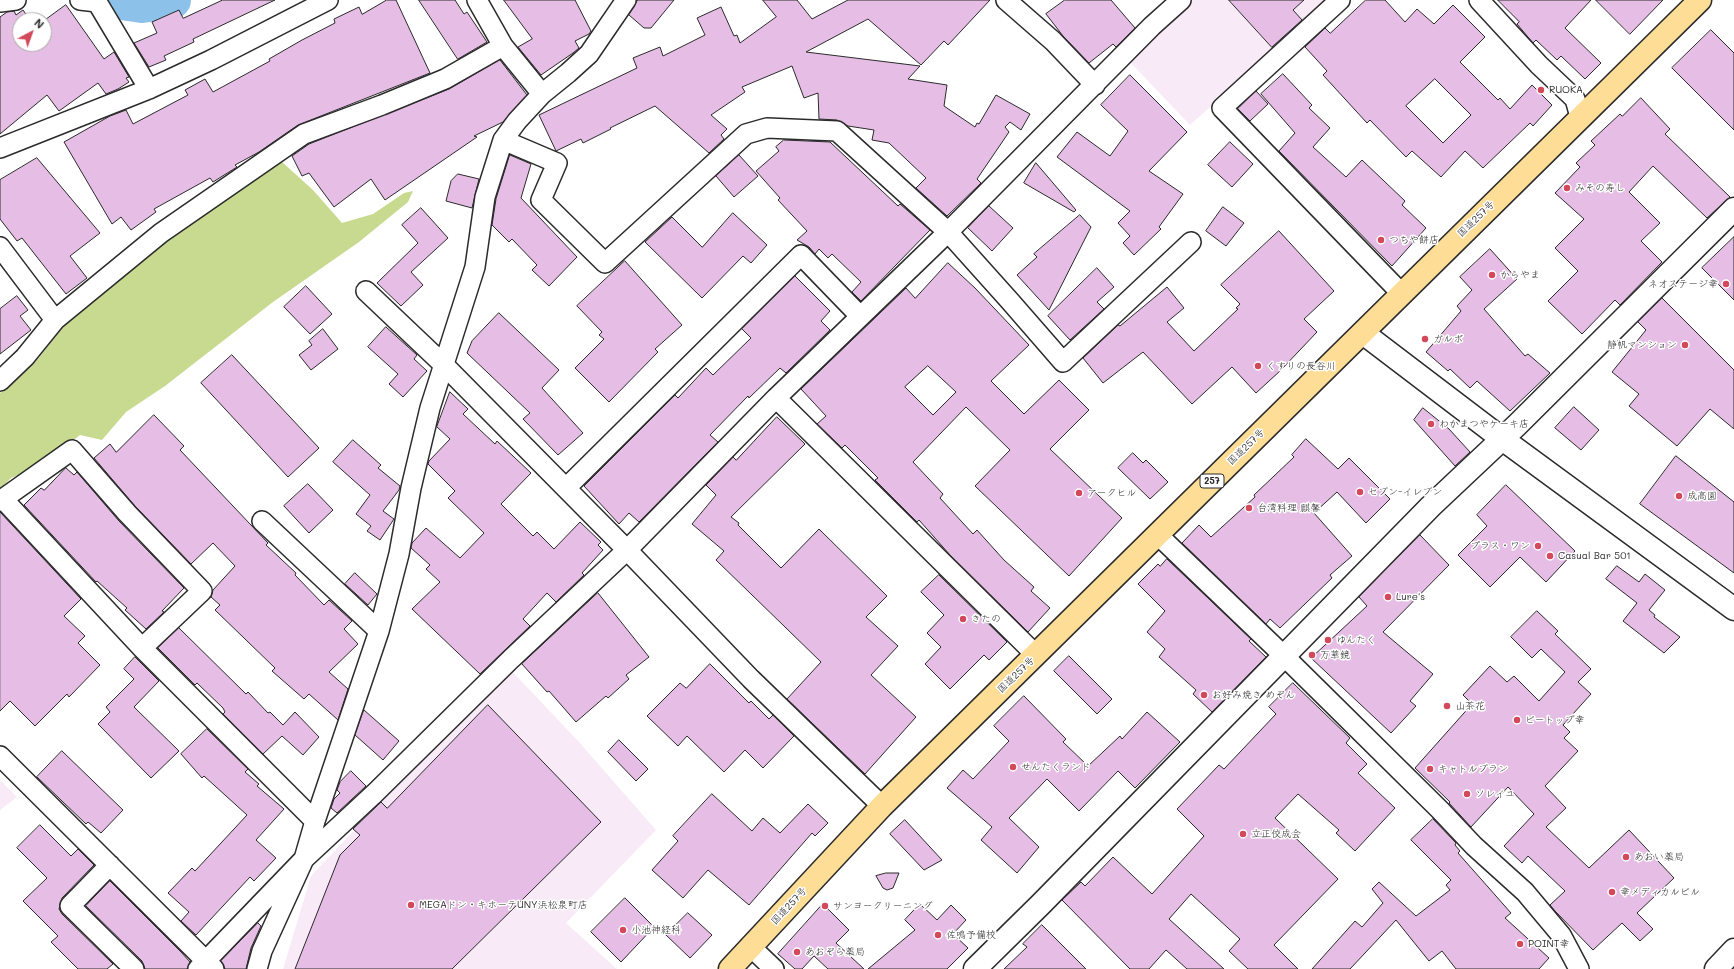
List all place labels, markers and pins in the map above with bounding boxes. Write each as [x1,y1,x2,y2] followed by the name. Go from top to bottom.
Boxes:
[1549,84,1583,96] place label: RUOKA
[1536,85,1546,95] marker: RUOKA
[1575,182,1625,194] place label: みその寿し
[1562,183,1572,193] marker: みその寿し
[1389,234,1439,246] place label: つちや餅店
[1376,235,1386,245] marker: つちや餅店
[1500,269,1540,281] place label: からやま
[1487,270,1497,280] marker: からやま
[1648,278,1718,290] place label: ネオステージ幸
[1721,279,1731,289] marker: ネオステージ幸
[1433,333,1463,345] place label: ガルボ
[1420,334,1430,344] marker: ガルボ
[1607,339,1677,351] place label: 静帆マンション
[1680,340,1690,350] marker: 静帆マンション
[1266,360,1336,372] place label: くすりの長谷川
[1253,361,1263,371] marker: くすりの長谷川
[1439,418,1529,430] place label: わかまつやケーキ店
[1426,419,1436,429] marker: わかまつやケーキ店
[1368,486,1442,498] place label: セブン-イレブン
[1087,487,1137,499] place label: アークヒル
[1355,487,1365,497] marker: セブン-イレブン
[1074,488,1084,498] marker: アークヒル
[1687,490,1717,502] place label: 成高園
[1674,491,1684,501] marker: 成高園
[1257,502,1320,514] place label: 台湾料理 麒馨
[1244,503,1254,513] marker: 台湾料理 麒馨
[1470,540,1530,552] place label: プラス・ワン
[1533,541,1543,551] marker: プラス・ワン
[1558,550,1631,562] place label: Casual Bar 501
[1545,551,1555,561] marker: Casual Bar 501
[1396,591,1425,603] place label: Lure's
[1383,592,1393,602] marker: Lure's
[971,613,1001,625] place label: きたの
[958,614,968,624] marker: きたの
[1336,634,1376,646] place label: ゆんたく
[1323,635,1333,645] marker: ゆんたく
[1320,649,1350,661] place label: 万華鏡
[1307,650,1317,660] marker: 万華鏡
[1212,689,1295,701] place label: お好み焼き めぞん
[1199,690,1209,700] marker: お好み焼き めぞん
[1455,700,1485,712] place label: 山茶花
[1442,701,1452,711] marker: 山茶花
[1525,714,1584,726] place label: ビートップ幸
[1512,715,1522,725] marker: ビートップ幸
[1021,761,1091,773] place label: せんたくランド
[1008,762,1018,772] marker: せんたくランド
[1438,763,1508,775] place label: キャトルブラン
[1425,764,1435,774] marker: キャトルブラン
[1475,788,1515,800] place label: ソレイユ
[1462,789,1472,799] marker: ソレイユ
[1251,828,1301,840] place label: 立正佼成会
[1238,829,1248,839] marker: 立正佼成会
[1634,851,1684,863] place label: あおい薬局
[1621,852,1631,862] marker: あおい薬局
[1620,886,1700,898] place label: 幸メディカルビル
[1607,887,1617,897] marker: 幸メディカルビル
[419,899,588,911] place label: MEGAドン・キホーテUNY浜松泉町店
[406,900,416,910] marker: MEGAドン・キホーテUNY浜松泉町店
[833,900,932,912] place label: サンヨークリーニング
[820,901,830,911] marker: サンヨークリーニング
[631,924,681,936] place label: 小池神経科
[618,925,628,935] marker: 小池神経科
[946,929,996,941] place label: 佐鳴予備校
[933,930,943,940] marker: 佐鳴予備校
[1528,938,1569,950] place label: POINT幸
[1515,939,1525,949] marker: POINT幸
[805,946,865,958] place label: あおぞら薬局
[792,947,802,957] marker: あおぞら薬局

